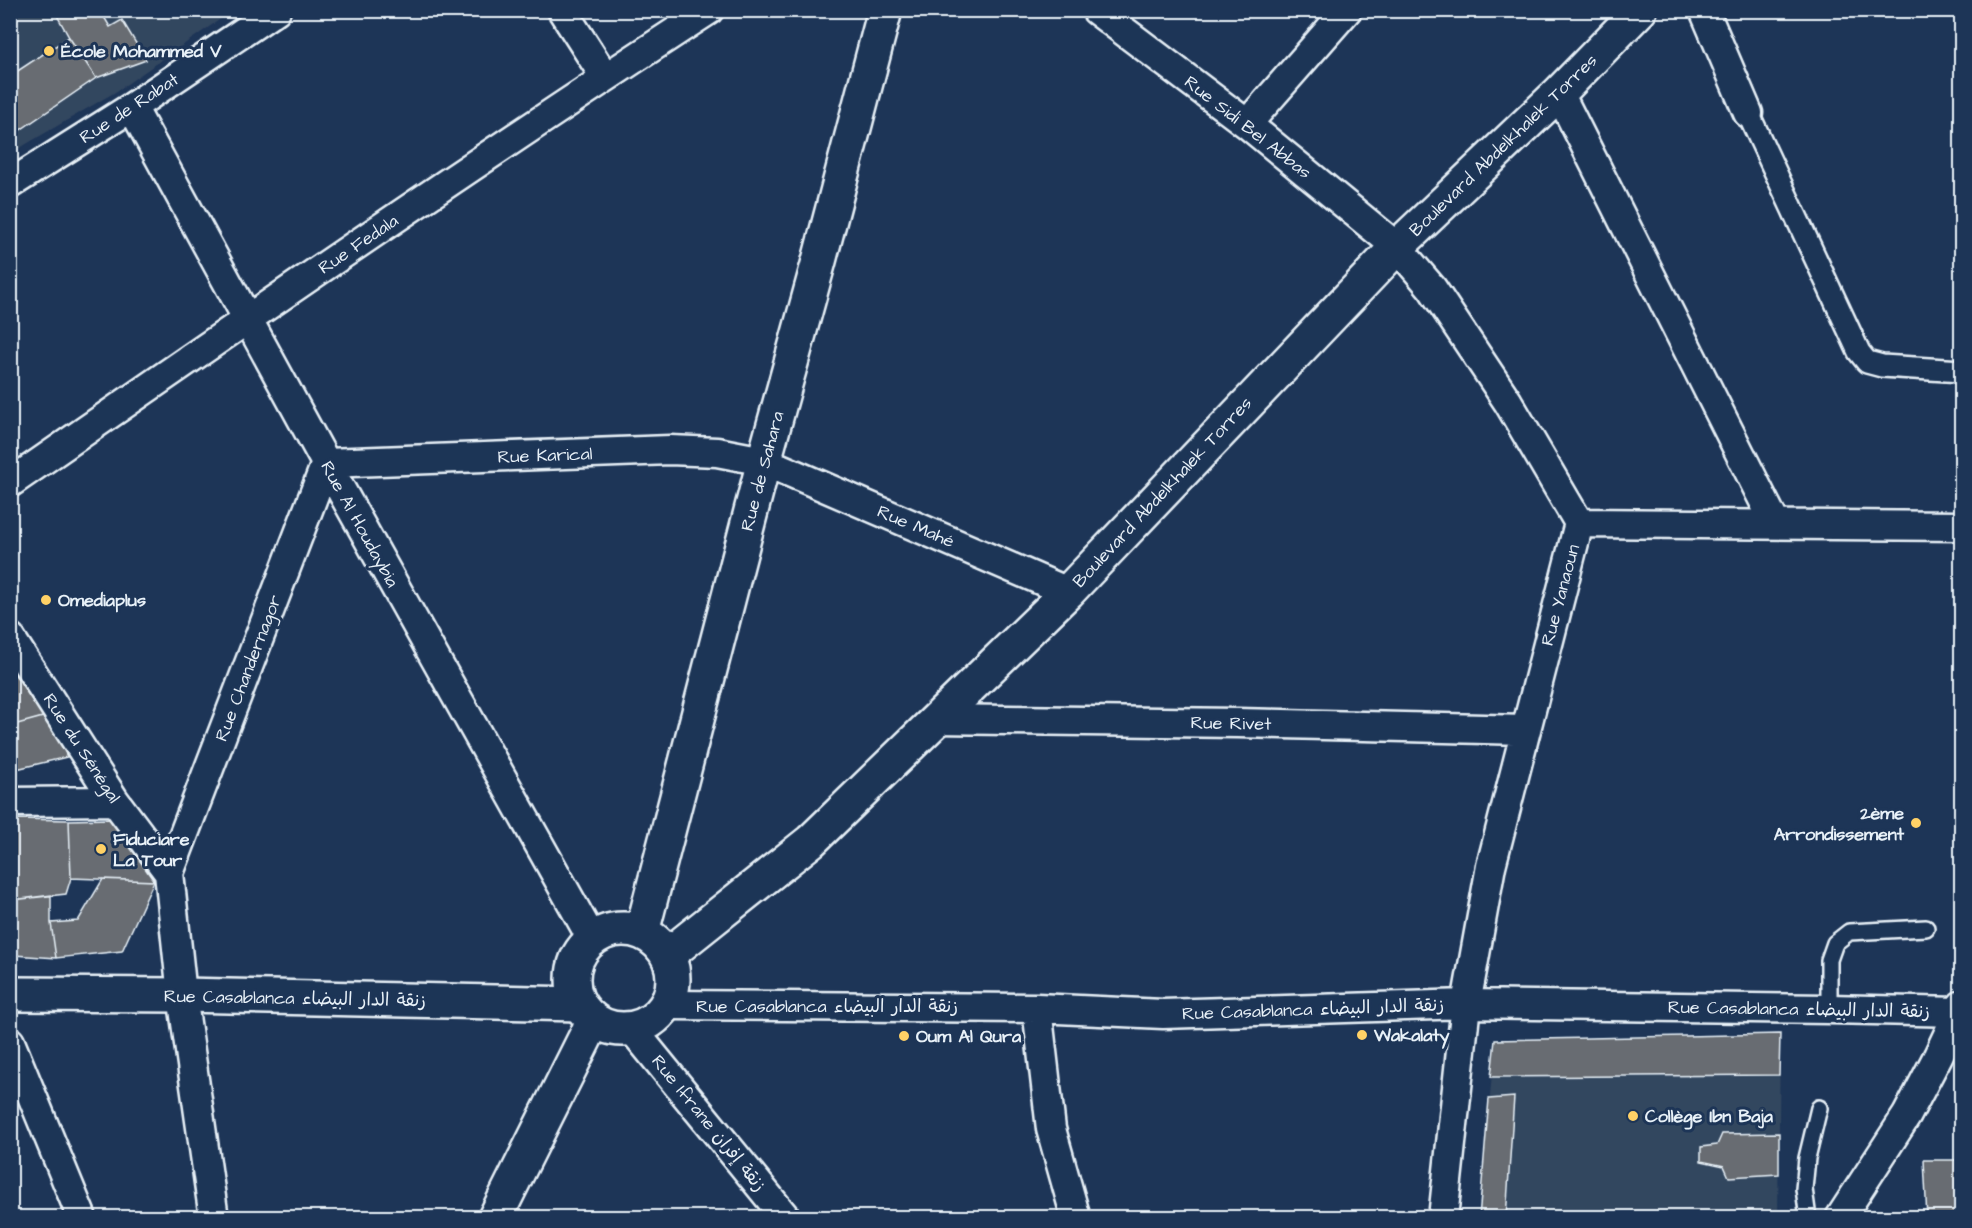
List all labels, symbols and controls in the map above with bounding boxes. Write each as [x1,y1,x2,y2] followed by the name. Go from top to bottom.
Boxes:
[61,39,222,64] place label: École Mohammed V
[42,44,56,58] marker: École Mohammed V
[1404,49,1603,242] street label: Boulevard Abdelkhalek Torres
[75,67,184,150] street label: Rue de Rabat
[1179,70,1316,185] street label: Rue Sidi Bel Abbas
[313,208,403,280] street label: Rue Fedala
[1067,391,1258,593] street label: Boulevard Abdelkhalek Torres
[734,408,790,534] street label: Rue de Sahara
[497,441,593,470] street label: Rue Karical
[314,457,405,592] street label: Rue Al Houdaybia
[873,499,958,554] street label: Rue Mahé
[1535,542,1586,649] street label: Rue Yanaoun
[58,588,146,613] place label: Omediaplus
[209,591,289,745] street label: Rue Chandernagor
[39,593,53,607] marker: Omediaplus
[36,689,126,809] street label: Rue du Sénégal
[1190,710,1272,737] street label: Rue Rivet
[1774,801,1905,847] place label: 2ème Arrondissement
[1909,816,1923,830] marker: 2ème Arrondissement
[113,827,190,873] place label: Fiduciare La Tour
[94,842,108,856] marker: Fiduciare La Tour
[164,984,426,1013] street label: Rue Casablanca زنقة الدار البيضاء
[1182,992,1444,1027] street label: Rue Casablanca زنقة الدار البيضاء
[696,994,958,1019] street label: Rue Casablanca زنقة الدار البيضاء
[1668,995,1930,1024] street label: Rue Casablanca زنقة الدار البيضاء
[1373,1023,1450,1049] place label: Wakalaty
[916,1024,1022,1049] place label: Oum Al Qura
[1355,1028,1369,1042] marker: Wakalaty
[897,1029,911,1043] marker: Oum Al Qura
[646,1050,772,1197] street label: Rue Ifrane زنقة إفران
[1645,1104,1774,1130] place label: Collège Ibn Baja
[1626,1109,1640,1123] marker: Collège Ibn Baja

